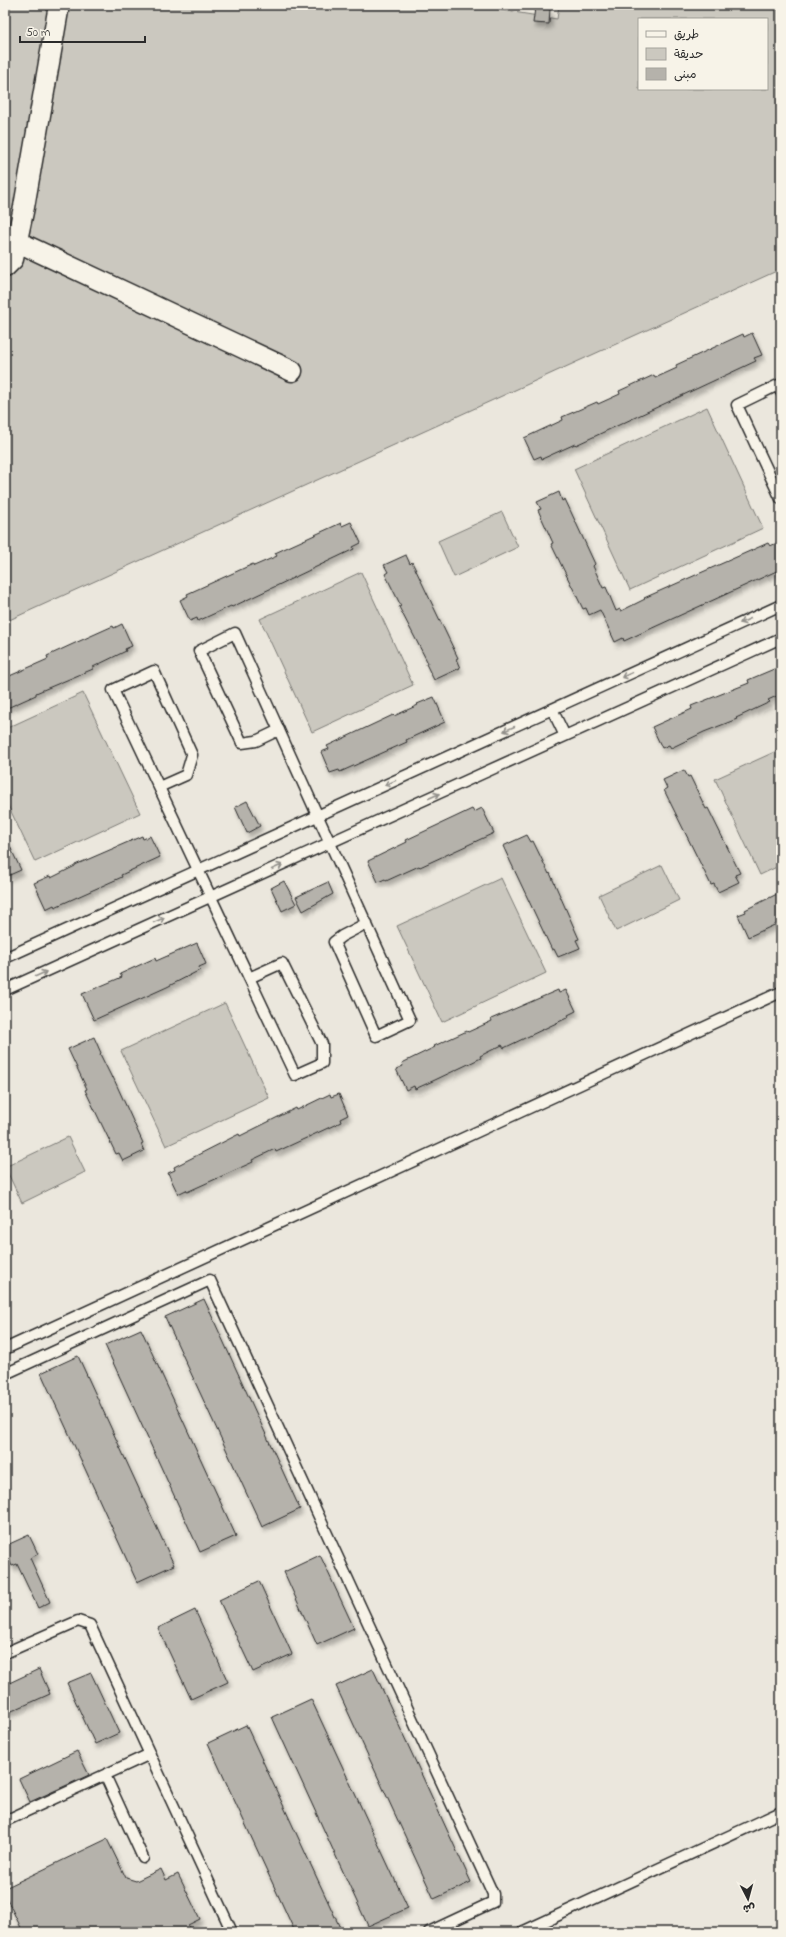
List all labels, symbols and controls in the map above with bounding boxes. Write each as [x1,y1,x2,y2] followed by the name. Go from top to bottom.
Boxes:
[20,18,145,44] scale bar
[638,18,768,90] legend
[26,24,50,42] text: 50 m
[674,26,699,44] text: طريق
[674,46,703,64] text: حديقة
[674,66,697,84] text: مبنى
[740,618,752,625] one-way arrow
[621,672,633,679] one-way arrow
[503,726,515,733] one-way arrow
[385,780,397,787] one-way arrow
[428,792,440,799] one-way arrow
[271,863,283,870] one-way arrow
[153,916,165,923] one-way arrow
[34,970,46,977] one-way arrow
[728,1879,768,1919] north arrow
[742,1899,756,1917] text: ش

